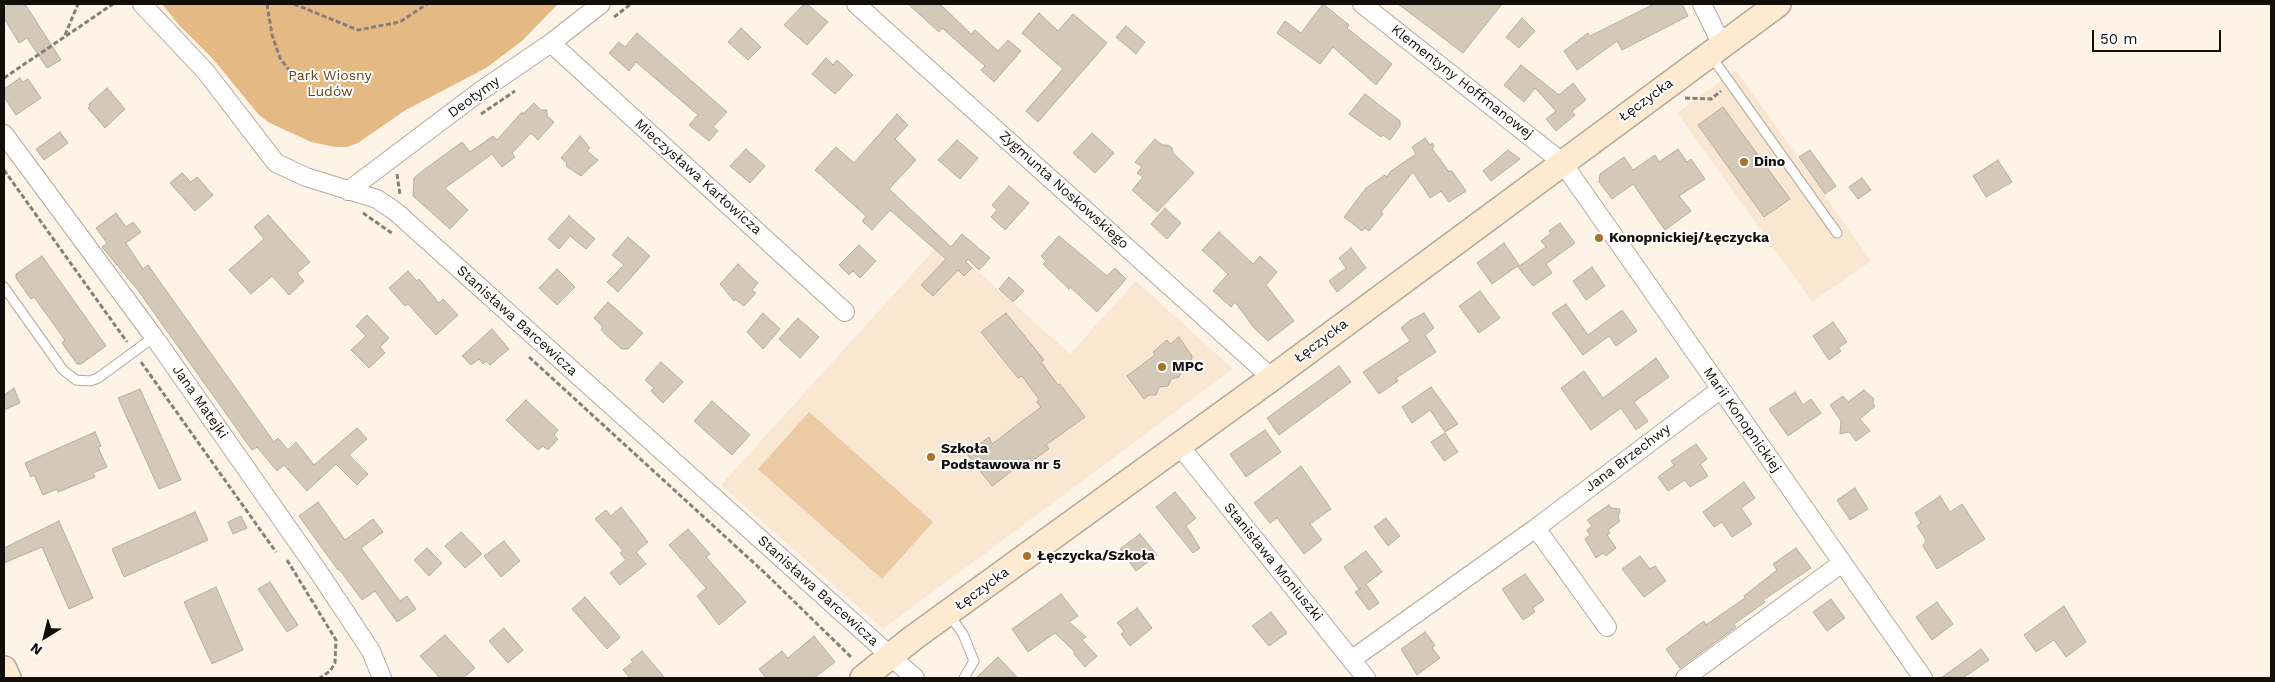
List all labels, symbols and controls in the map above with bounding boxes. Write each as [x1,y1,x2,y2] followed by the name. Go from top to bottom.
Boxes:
[2095,20,2224,52] scale bar
[1388,21,1536,143] street label: Klementyny Hoffmanowej
[2100,30,2137,48] text: 50 m
[288,68,372,100] park label: Park Wiosny Ludów
[445,73,503,121] street label: Deotymy
[1616,75,1676,125] street label: Łęczycka
[631,116,765,238] street label: Mieczysława Karłowicza
[996,127,1132,253] street label: Zygmunta Noskowskiego
[1754,154,1785,170] place label: Dino
[1738,156,1750,168] marker: Dino
[1609,230,1769,246] place label: Konopnickiej/Łęczycka
[1593,232,1605,244] marker: Konopnickiej/Łęczycka
[453,262,581,380] street label: Stanisława Barcewicza
[1291,315,1351,367] street label: Łęczycka
[1172,359,1204,375] place label: MPC
[1156,361,1168,373] marker: MPC
[169,362,231,442] street label: Jana Matejki
[1699,364,1785,476] street label: Marii Konopnickiej
[1582,420,1674,496] street label: Jana Brzechwy
[941,441,1061,474] place label: Szkoła Podstawowa nr 5
[925,451,937,463] marker: Szkoła Podstawowa nr 5
[1220,499,1326,625] street label: Stanisława Moniuszki
[754,532,882,650] street label: Stanisława Barcewicza
[1037,548,1155,564] place label: Łęczycka/Szkoła
[1021,550,1033,562] marker: Łęczycka/Szkoła
[952,564,1012,614] street label: Łęczycka
[20,612,70,662] north arrow
[27,640,45,659] text: N

